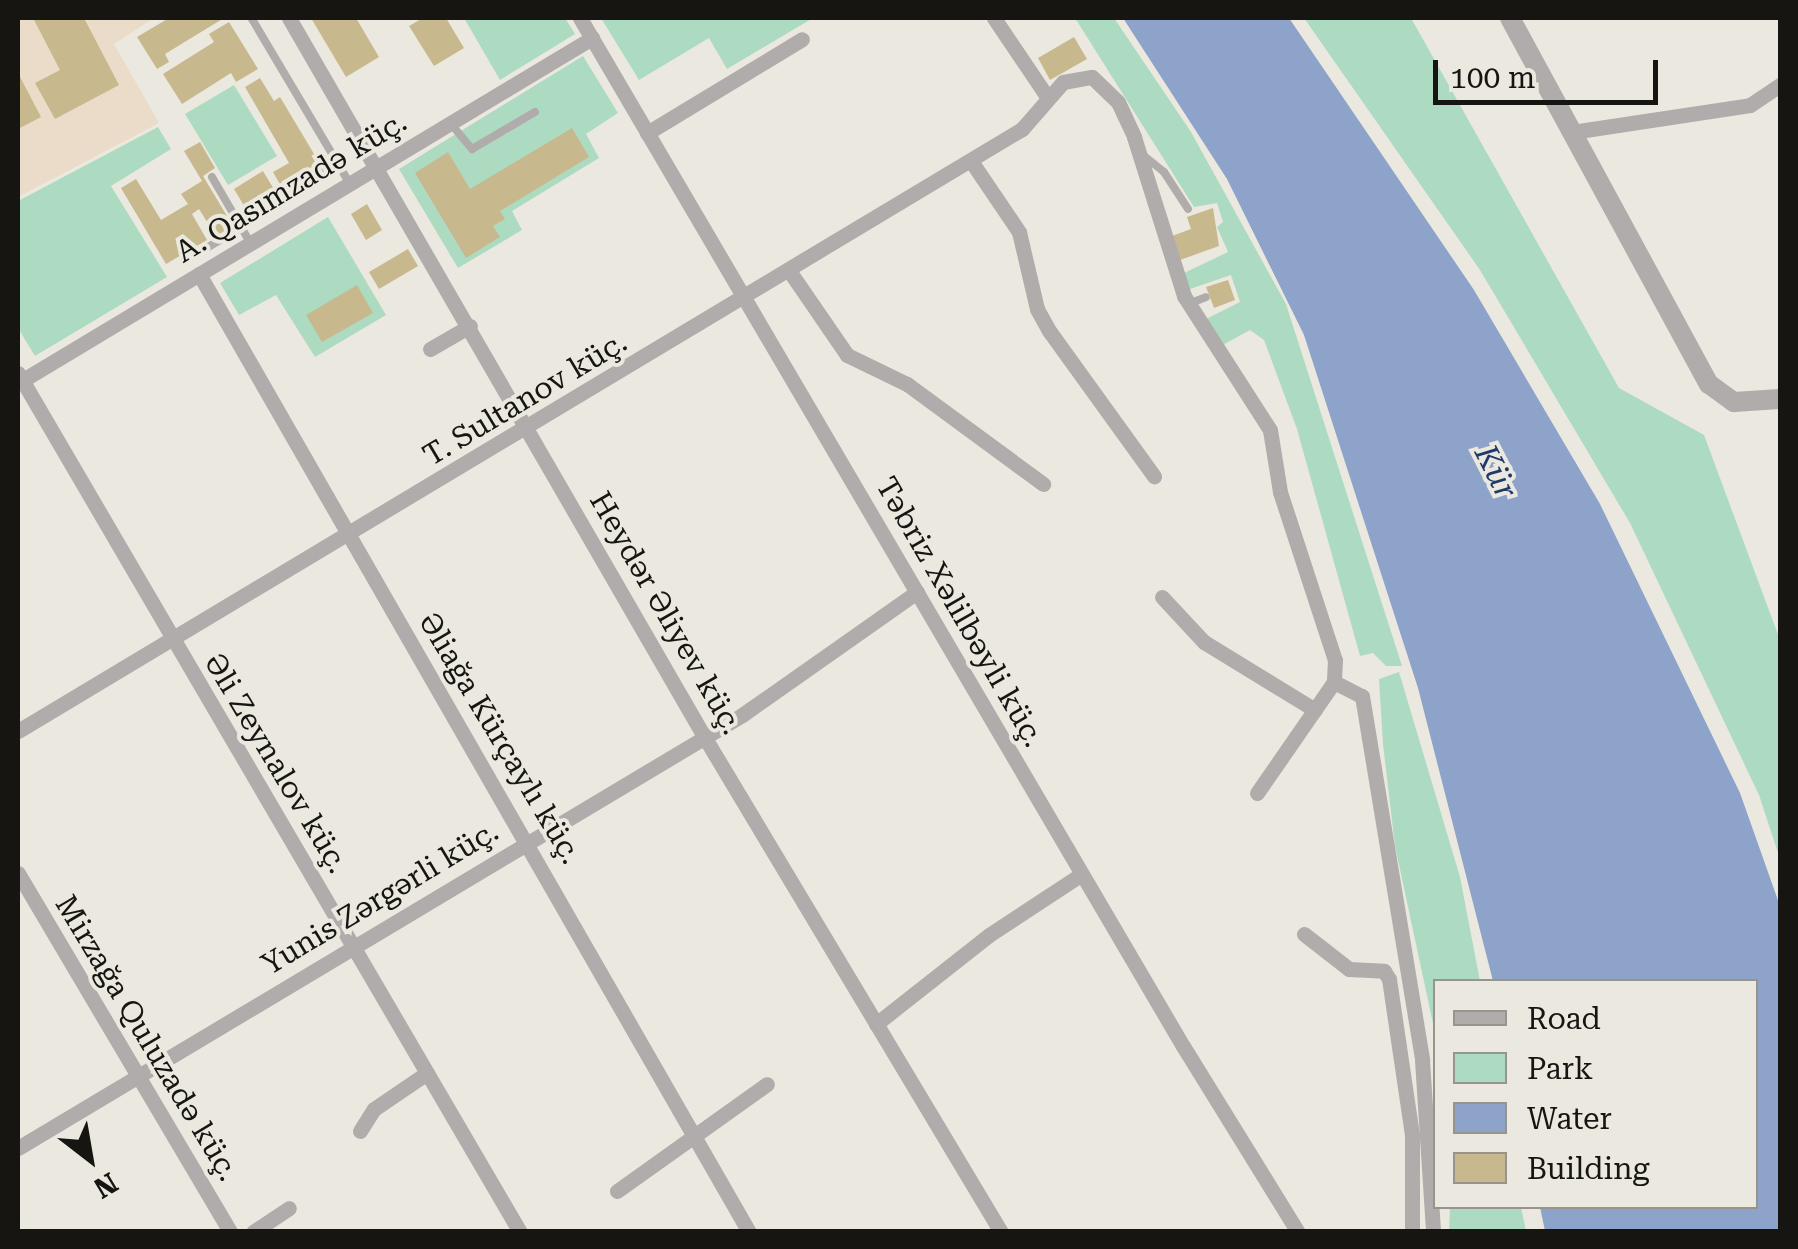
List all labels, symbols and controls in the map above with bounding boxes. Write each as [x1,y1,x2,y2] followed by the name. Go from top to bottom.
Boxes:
[1438,40,1663,102] scale bar
[1450,60,1535,95] text: 100 m
[169,104,413,270] street label: A. Qasımzadə küç.
[417,324,633,474] street label: T. Sultanov küç.
[1466,439,1526,505] water label: Kür
[868,471,1052,753] street label: Təbriz Xəlilbəyli küç.
[582,485,750,741] street label: Heydər Əliyev küç.
[411,606,589,870] street label: Əliağa Kürçaylı küç.
[196,646,356,880] street label: Əli Zeynalov küç.
[255,813,505,983] street label: Yunis Zərgərli küç.
[47,889,247,1187] street label: Mirzağa Quluzadə küç.
[1433,979,1758,1209] legend
[1527,1001,1601,1036] text: Road
[1527,1051,1593,1086] text: Park
[1527,1101,1612,1136] text: Water
[40,1109,140,1209] north arrow
[1527,1151,1650,1186] text: Building
[88,1165,123,1205] text: N

